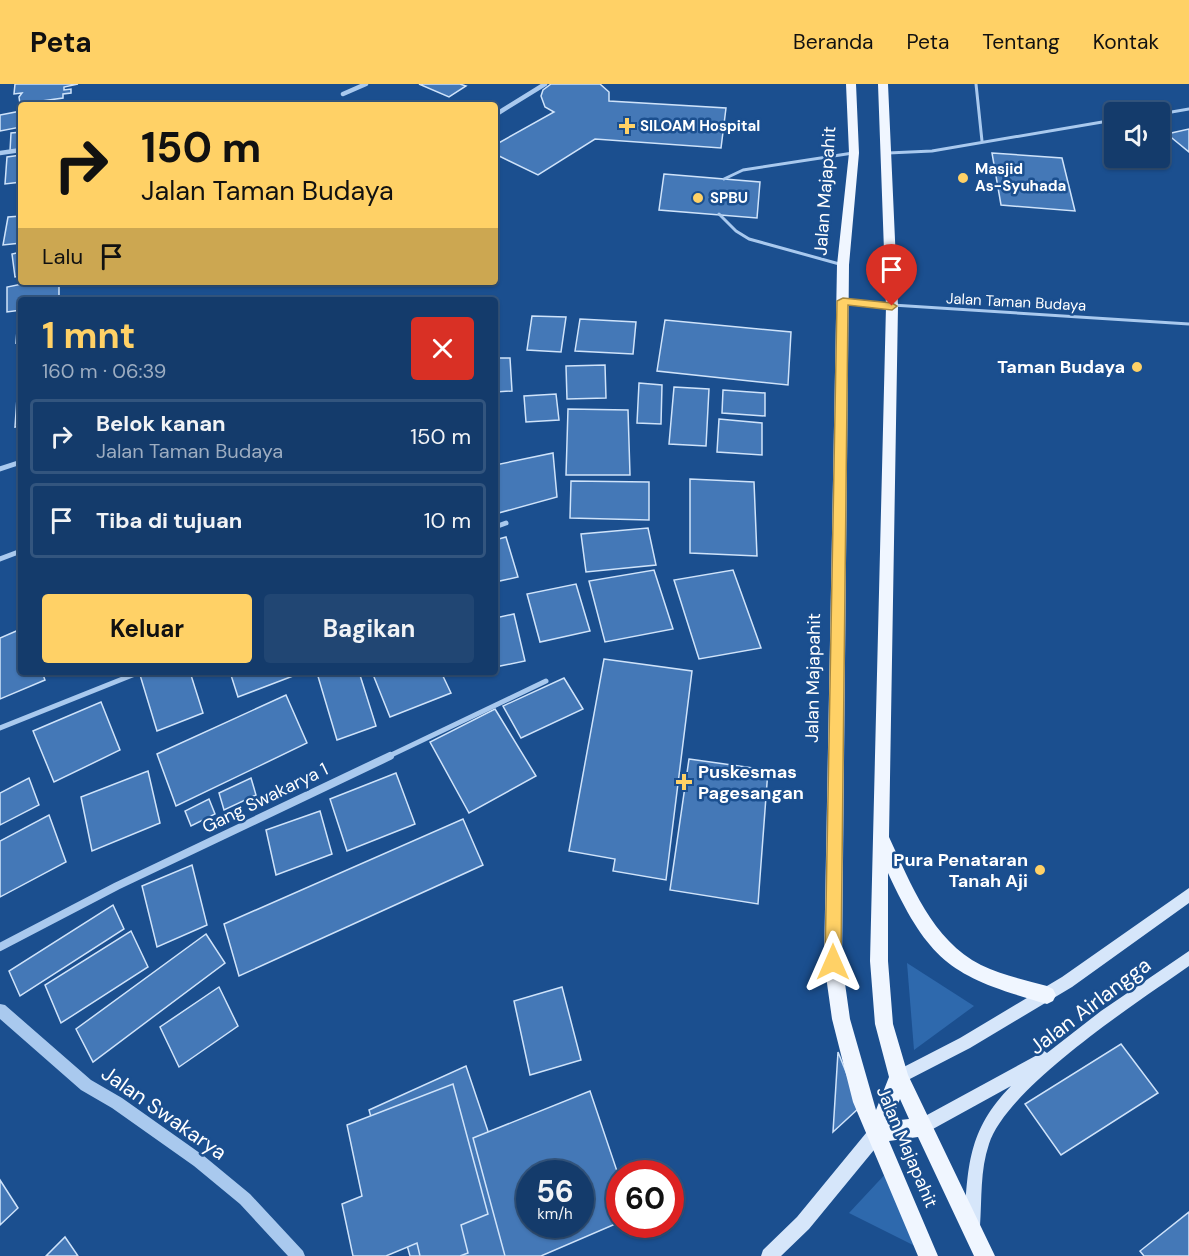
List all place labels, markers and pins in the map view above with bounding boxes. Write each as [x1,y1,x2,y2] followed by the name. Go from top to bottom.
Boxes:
[640,116,760,136] place label: SILOAM Hospital
[618,117,636,135] marker: SILOAM Hospital
[975,159,1066,196] place label: Masjid As-Syuhada
[956,171,970,185] marker: Masjid As-Syuhada
[710,188,748,208] place label: SPBU
[691,191,705,205] marker: SPBU
[866,244,917,306] pin
[997,355,1125,379] place label: Taman Budaya
[1130,360,1144,374] marker: Taman Budaya
[698,760,804,805] place label: Puskesmas Pagesangan
[675,773,693,791] marker: Puskesmas Pagesangan
[893,848,1028,893] place label: Pura Penataran Tanah Aji
[1033,863,1047,877] marker: Pura Penataran Tanah Aji

